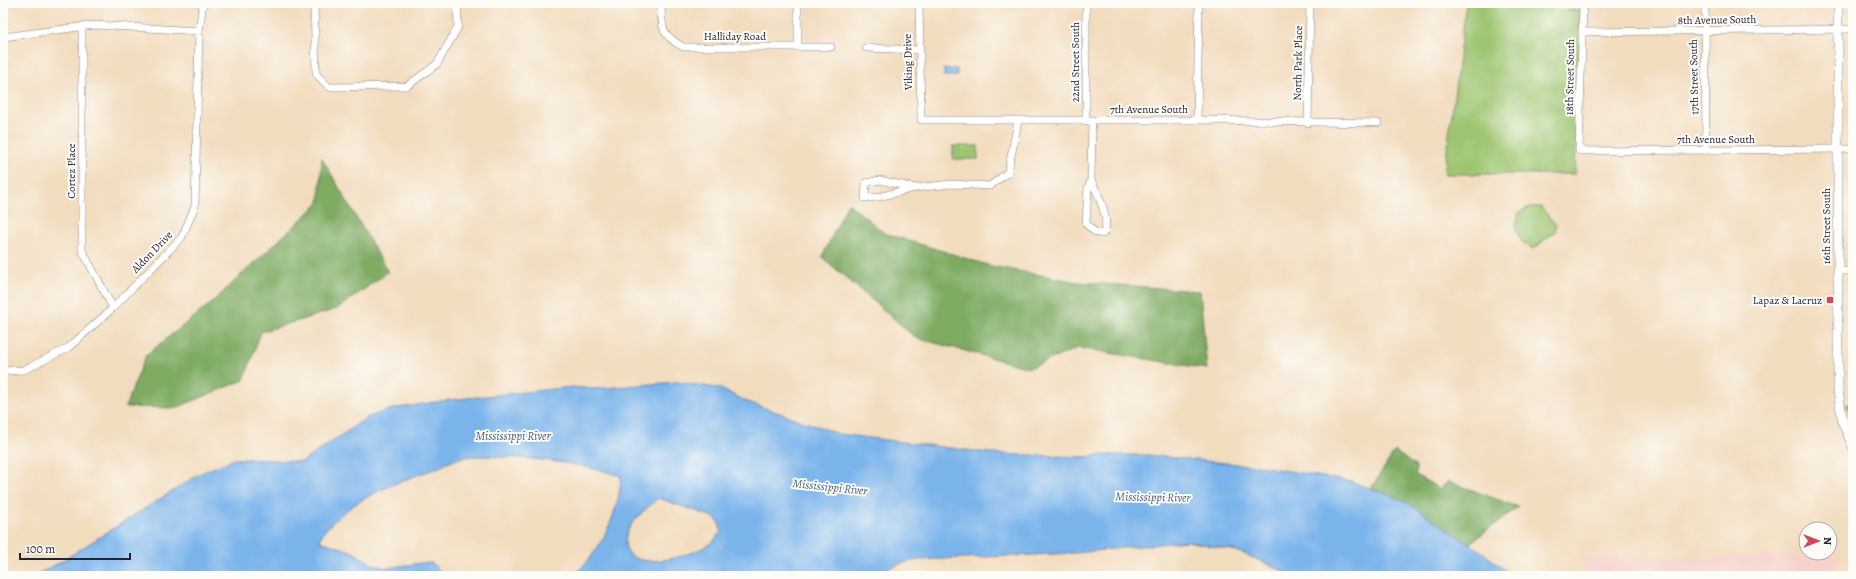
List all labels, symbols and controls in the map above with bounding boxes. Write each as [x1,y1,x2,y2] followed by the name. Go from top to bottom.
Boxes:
[1678,12,1756,28] street label: 8th Avenue South
[1068,22,1083,102] street label: 22nd Street South
[1290,25,1306,101] street label: North Park Place
[704,29,766,44] street label: Halliday Road
[900,34,916,91] street label: Viking Drive
[1562,38,1578,115] street label: 18th Street South
[1686,39,1702,115] street label: 17th Street South
[1110,102,1188,117] street label: 7th Avenue South
[1677,132,1755,147] street label: 7th Avenue South
[64,143,79,199] street label: Cortez Place
[1819,188,1834,264] street label: 16th Street South
[127,228,176,277] street label: Aldon Drive
[1753,293,1822,308] place label: Lapaz & Lacruz
[1825,295,1835,305] marker: Lapaz & Lacruz
[475,428,551,444] water label: Mississippi River
[792,475,869,499] water label: Mississippi River
[1115,488,1192,506] water label: Mississippi River
[1798,521,1838,561] north arrow
[20,535,130,561] scale bar
[1820,537,1835,545] text: N
[26,541,55,557] text: 100 m

